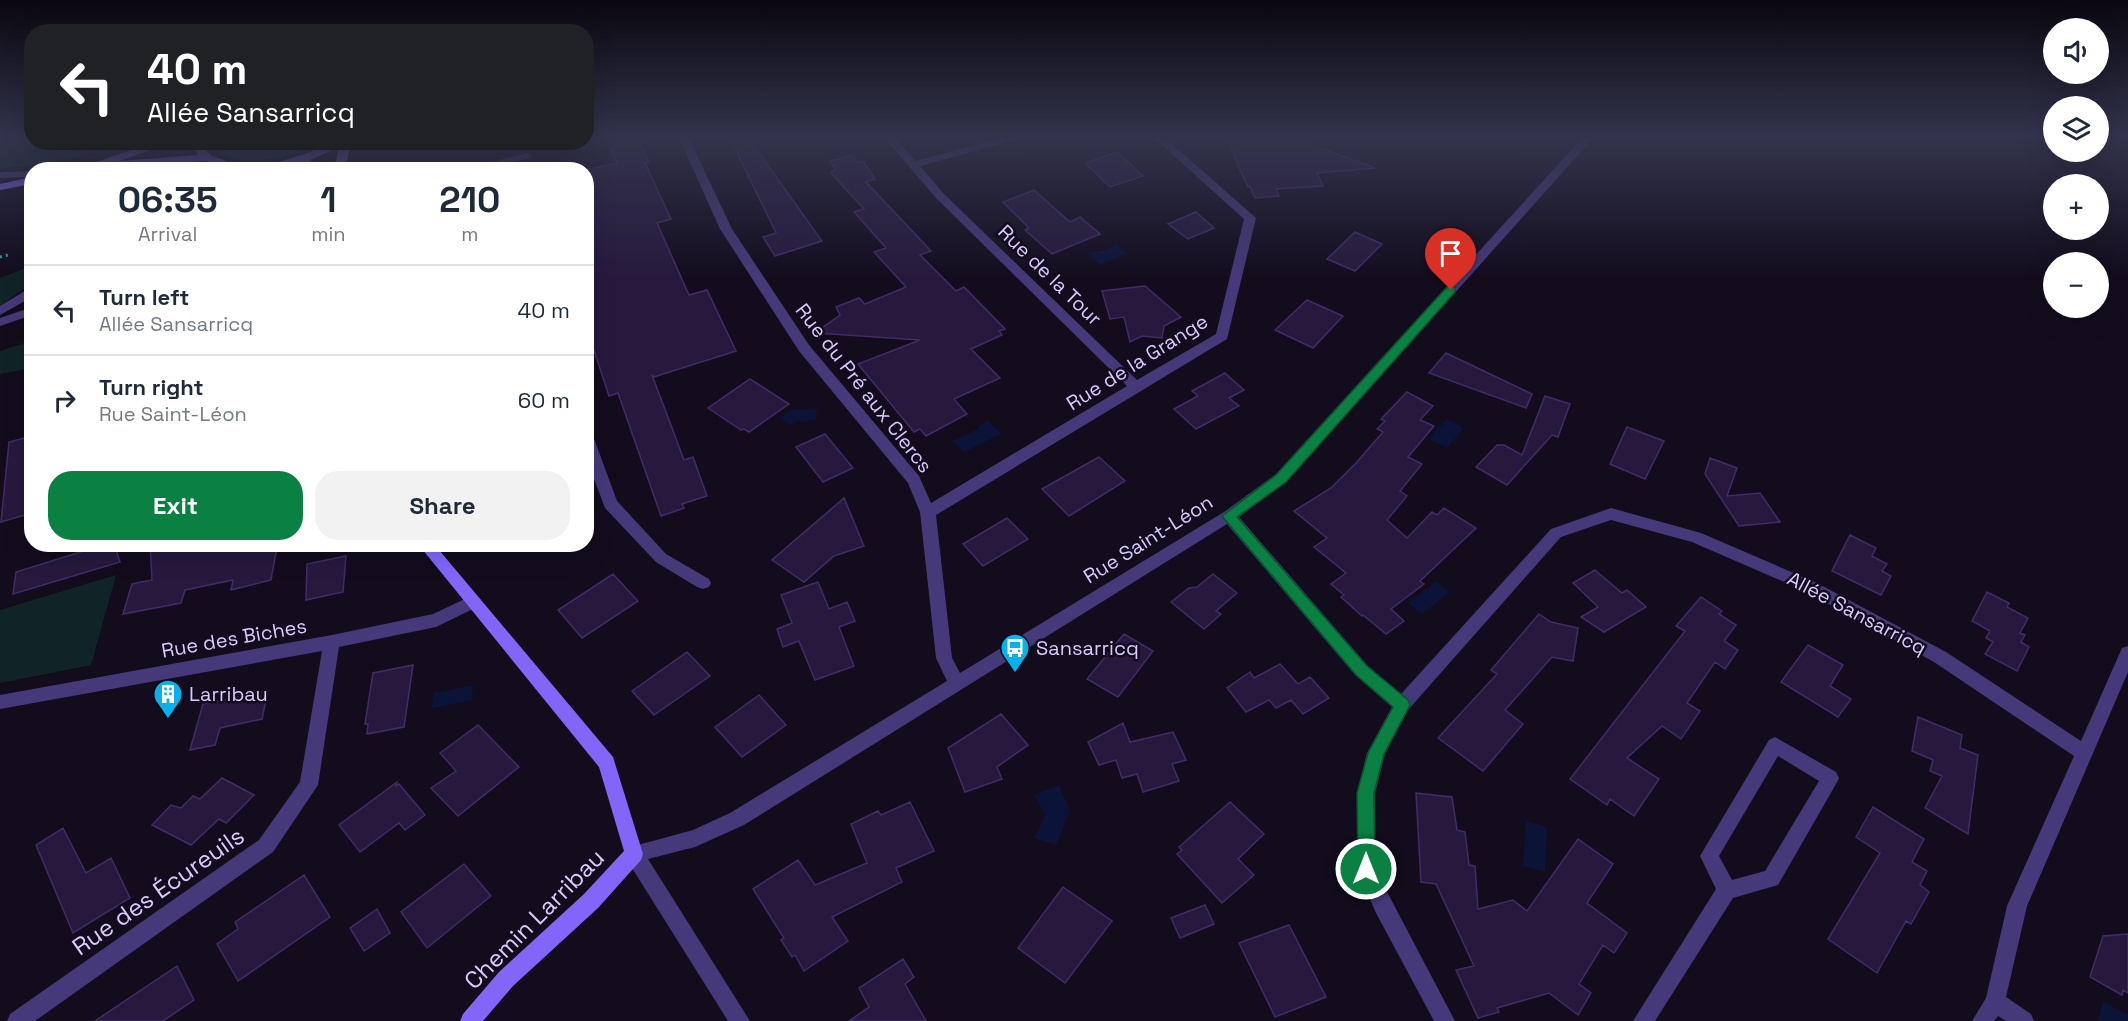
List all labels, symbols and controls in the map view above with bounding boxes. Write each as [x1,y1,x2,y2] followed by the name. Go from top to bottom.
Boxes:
[2043,18,2109,318] map controls
[2043,18,2109,84] button: sound
[147,43,247,96] text: 40 m
[48,48,126,126] icon: left
[147,95,355,130] text: Allée Sansarricq
[2043,96,2109,162] button: layers
[2043,174,2109,240] button: +
[118,177,218,223] text: 06:35
[320,177,337,223] text: 1
[439,177,500,223] text: 210
[993,219,1107,331] street label: Rue de la Tour
[138,221,197,247] text: Arrival
[311,221,346,247] text: min
[461,221,478,247] text: m
[1425,228,1476,290] pin
[1434,237,1467,270] icon: arrive
[2043,252,2109,318] button: −
[99,283,189,311] text: Turn left
[48,294,81,327] icon: left
[518,296,570,324] text: 40 m
[790,298,938,478] street label: Rue du Pré aux Clercs
[1061,308,1213,416] street label: Rue de la Grange
[99,311,253,337] text: Allée Sansarricq
[99,373,204,401] text: Turn right
[48,384,81,417] icon: right
[518,386,570,414] text: 60 m
[99,401,247,427] text: Rue Saint-Léon
[48,471,303,540] button: Exit
[315,471,570,540] button: Share
[1078,489,1218,589] street label: Rue Saint-Léon
[1783,565,1931,661] street label: Allée Sansarricq
[159,612,309,664] street label: Rue des Biches
[999,632,1031,674] bus stop icon: Sansarricq
[1036,635,1139,661] place label: Sansarricq
[152,678,184,720] building icon: Larribau
[189,681,268,707] place label: Larribau
[66,820,250,962] street label: Rue des Écureuils
[1334,837,1398,901] position arrow
[457,842,611,996] street label: Chemin Larribau

